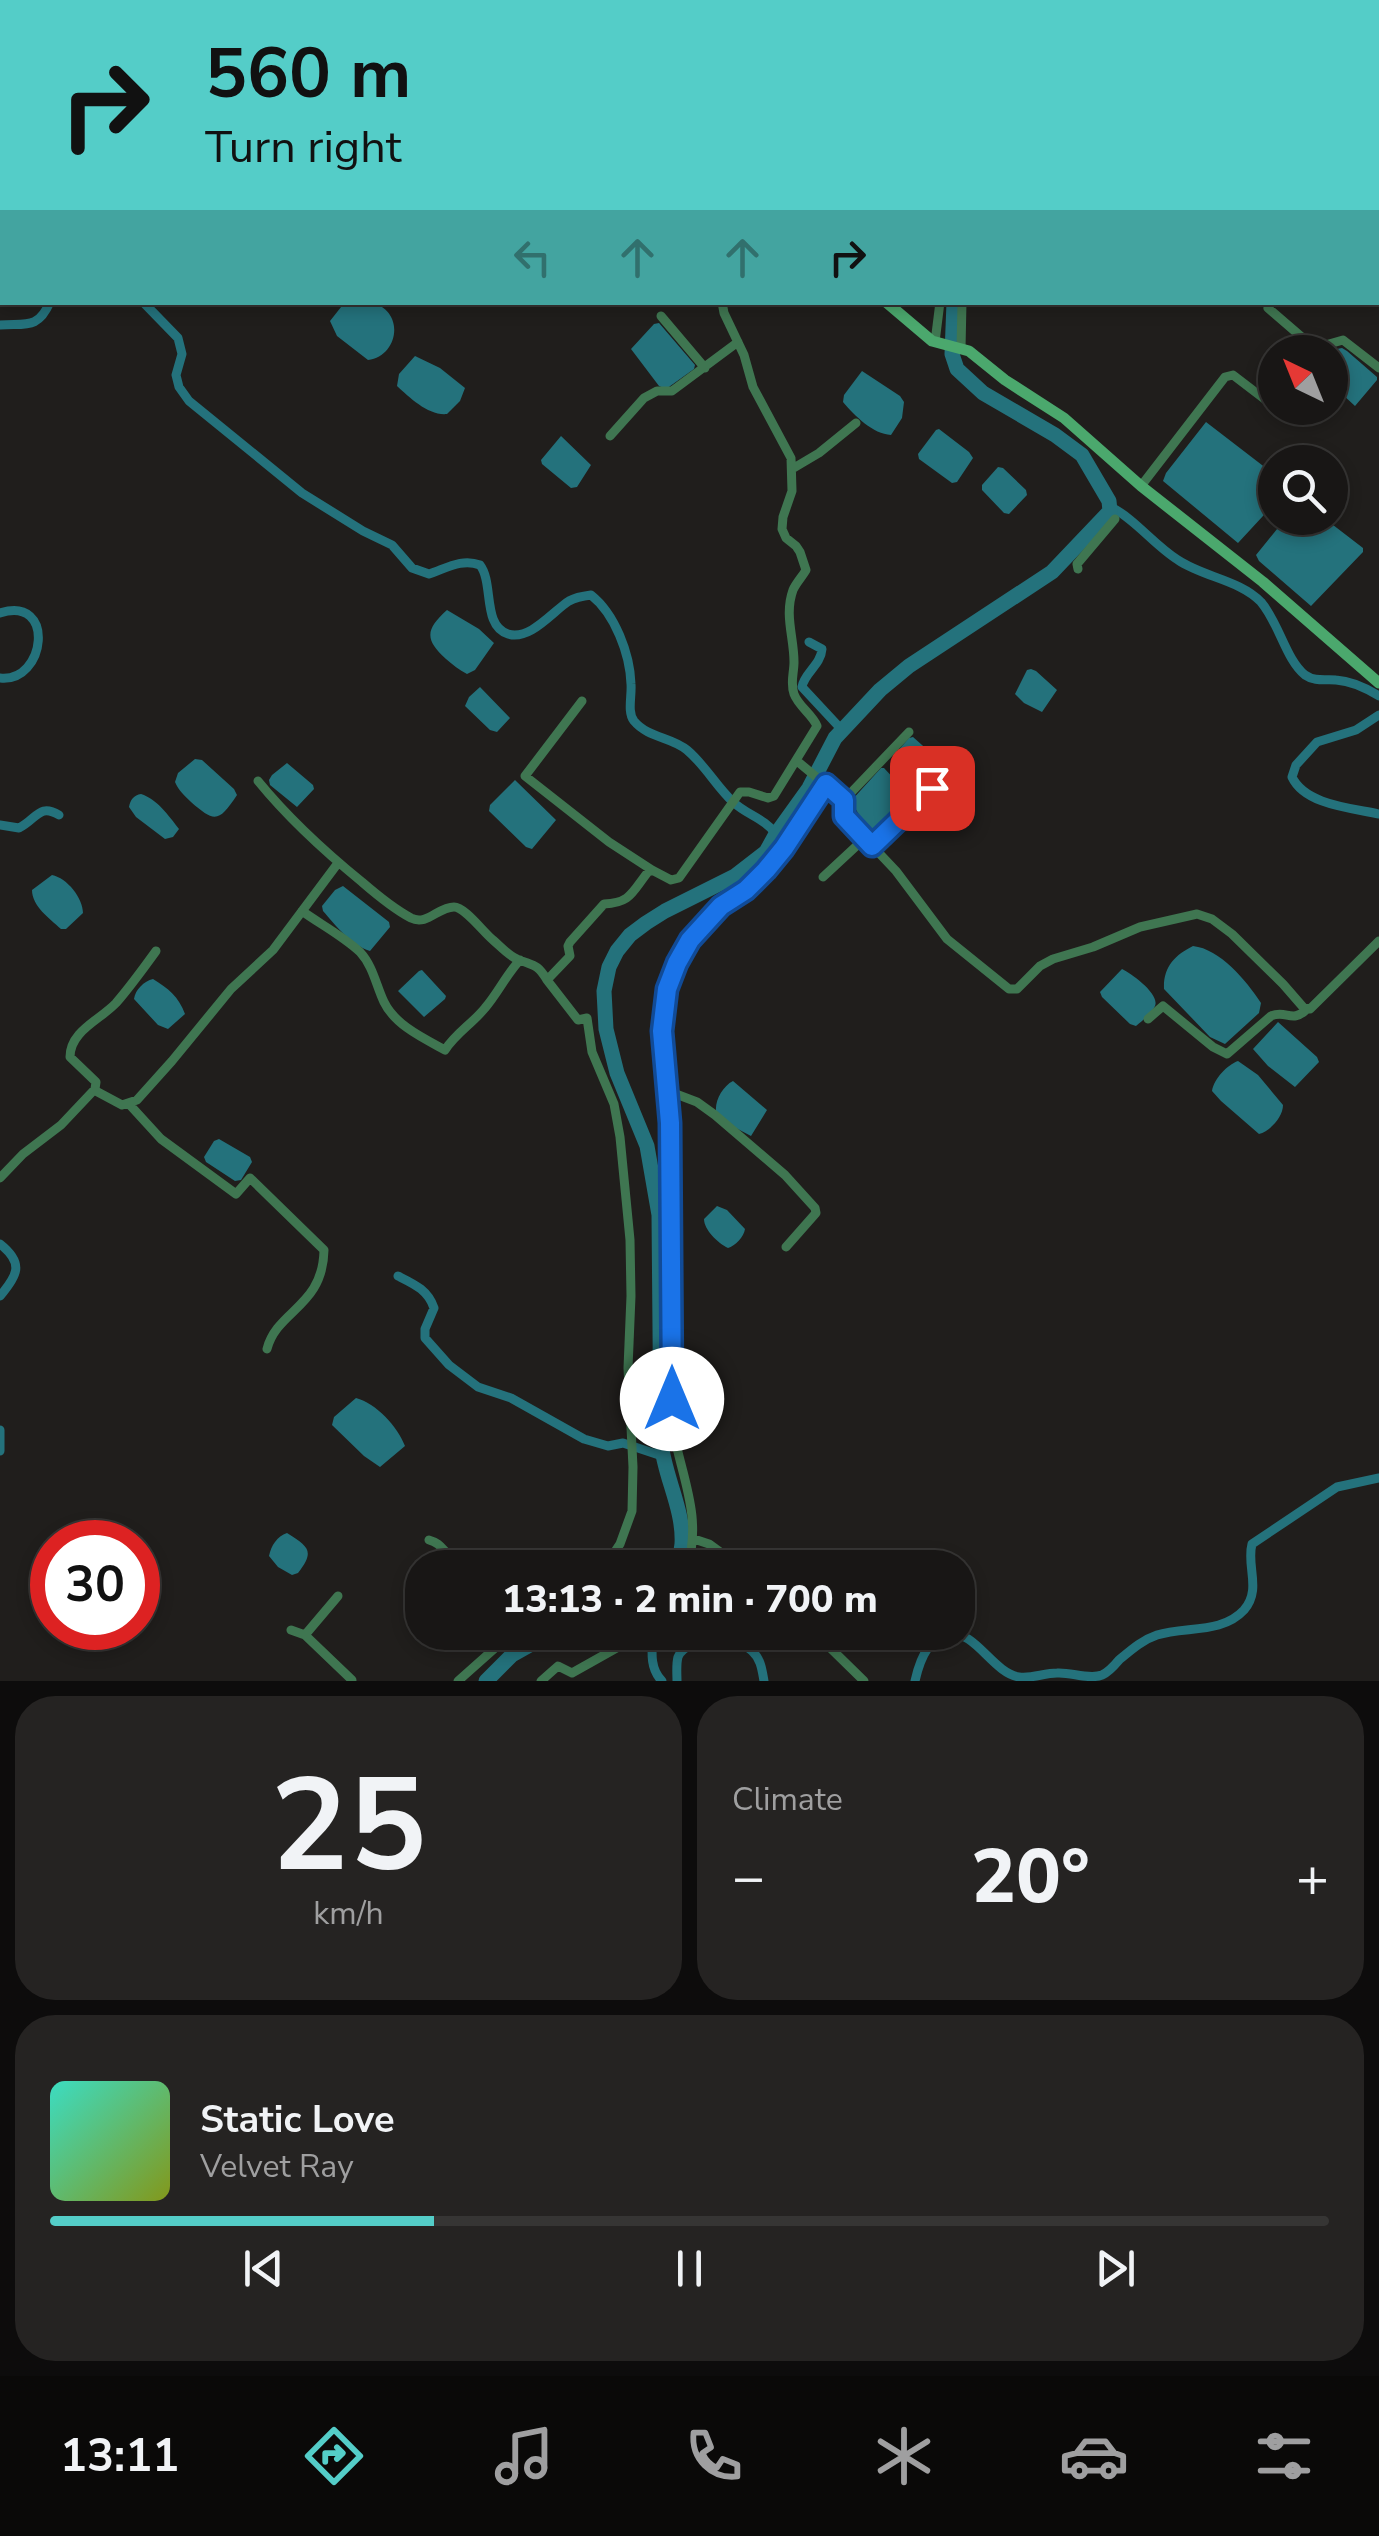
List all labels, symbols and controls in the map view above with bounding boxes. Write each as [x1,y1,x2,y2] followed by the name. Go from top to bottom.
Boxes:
[205,26,411,122] text: 560 m
[40,40,170,170] icon: right
[205,117,402,178] text: Turn right
[505,230,560,285] icon: left
[610,230,665,285] icon: ahead
[715,230,770,285] icon: ahead
[820,230,875,285] icon: right
[1258,335,1348,425] north arrow
[1258,335,1348,535] map controls
[1258,445,1348,535] button: search
[890,746,975,831] pin
[905,761,960,816] icon: arrive
[620,1347,724,1451] position arrow
[30,1520,160,1650] speed limit sign: 30
[502,1574,878,1625] text: 13:13 · 2 min · 700 m
[270,1738,427,1915] text: 25
[732,1778,843,1821] text: Climate
[971,1826,1090,1928] text: 20°
[732,1840,765,1915] text: −
[1296,1840,1329,1915] text: +
[313,1892,384,1935] text: km/h
[200,2094,395,2145] text: Static Love
[200,2145,354,2188] text: Velvet Ray
[236,2241,291,2296] icon: previous
[662,2241,717,2296] icon: pause
[1088,2241,1143,2296] icon: next
[299,2421,369,2491] icon: directions
[489,2421,559,2491] icon: music
[679,2421,749,2491] icon: phone
[869,2421,939,2491] icon: climate
[1059,2421,1129,2491] icon: car
[1249,2421,1319,2491] icon: filters
[60,2426,179,2487] text: 13:11

